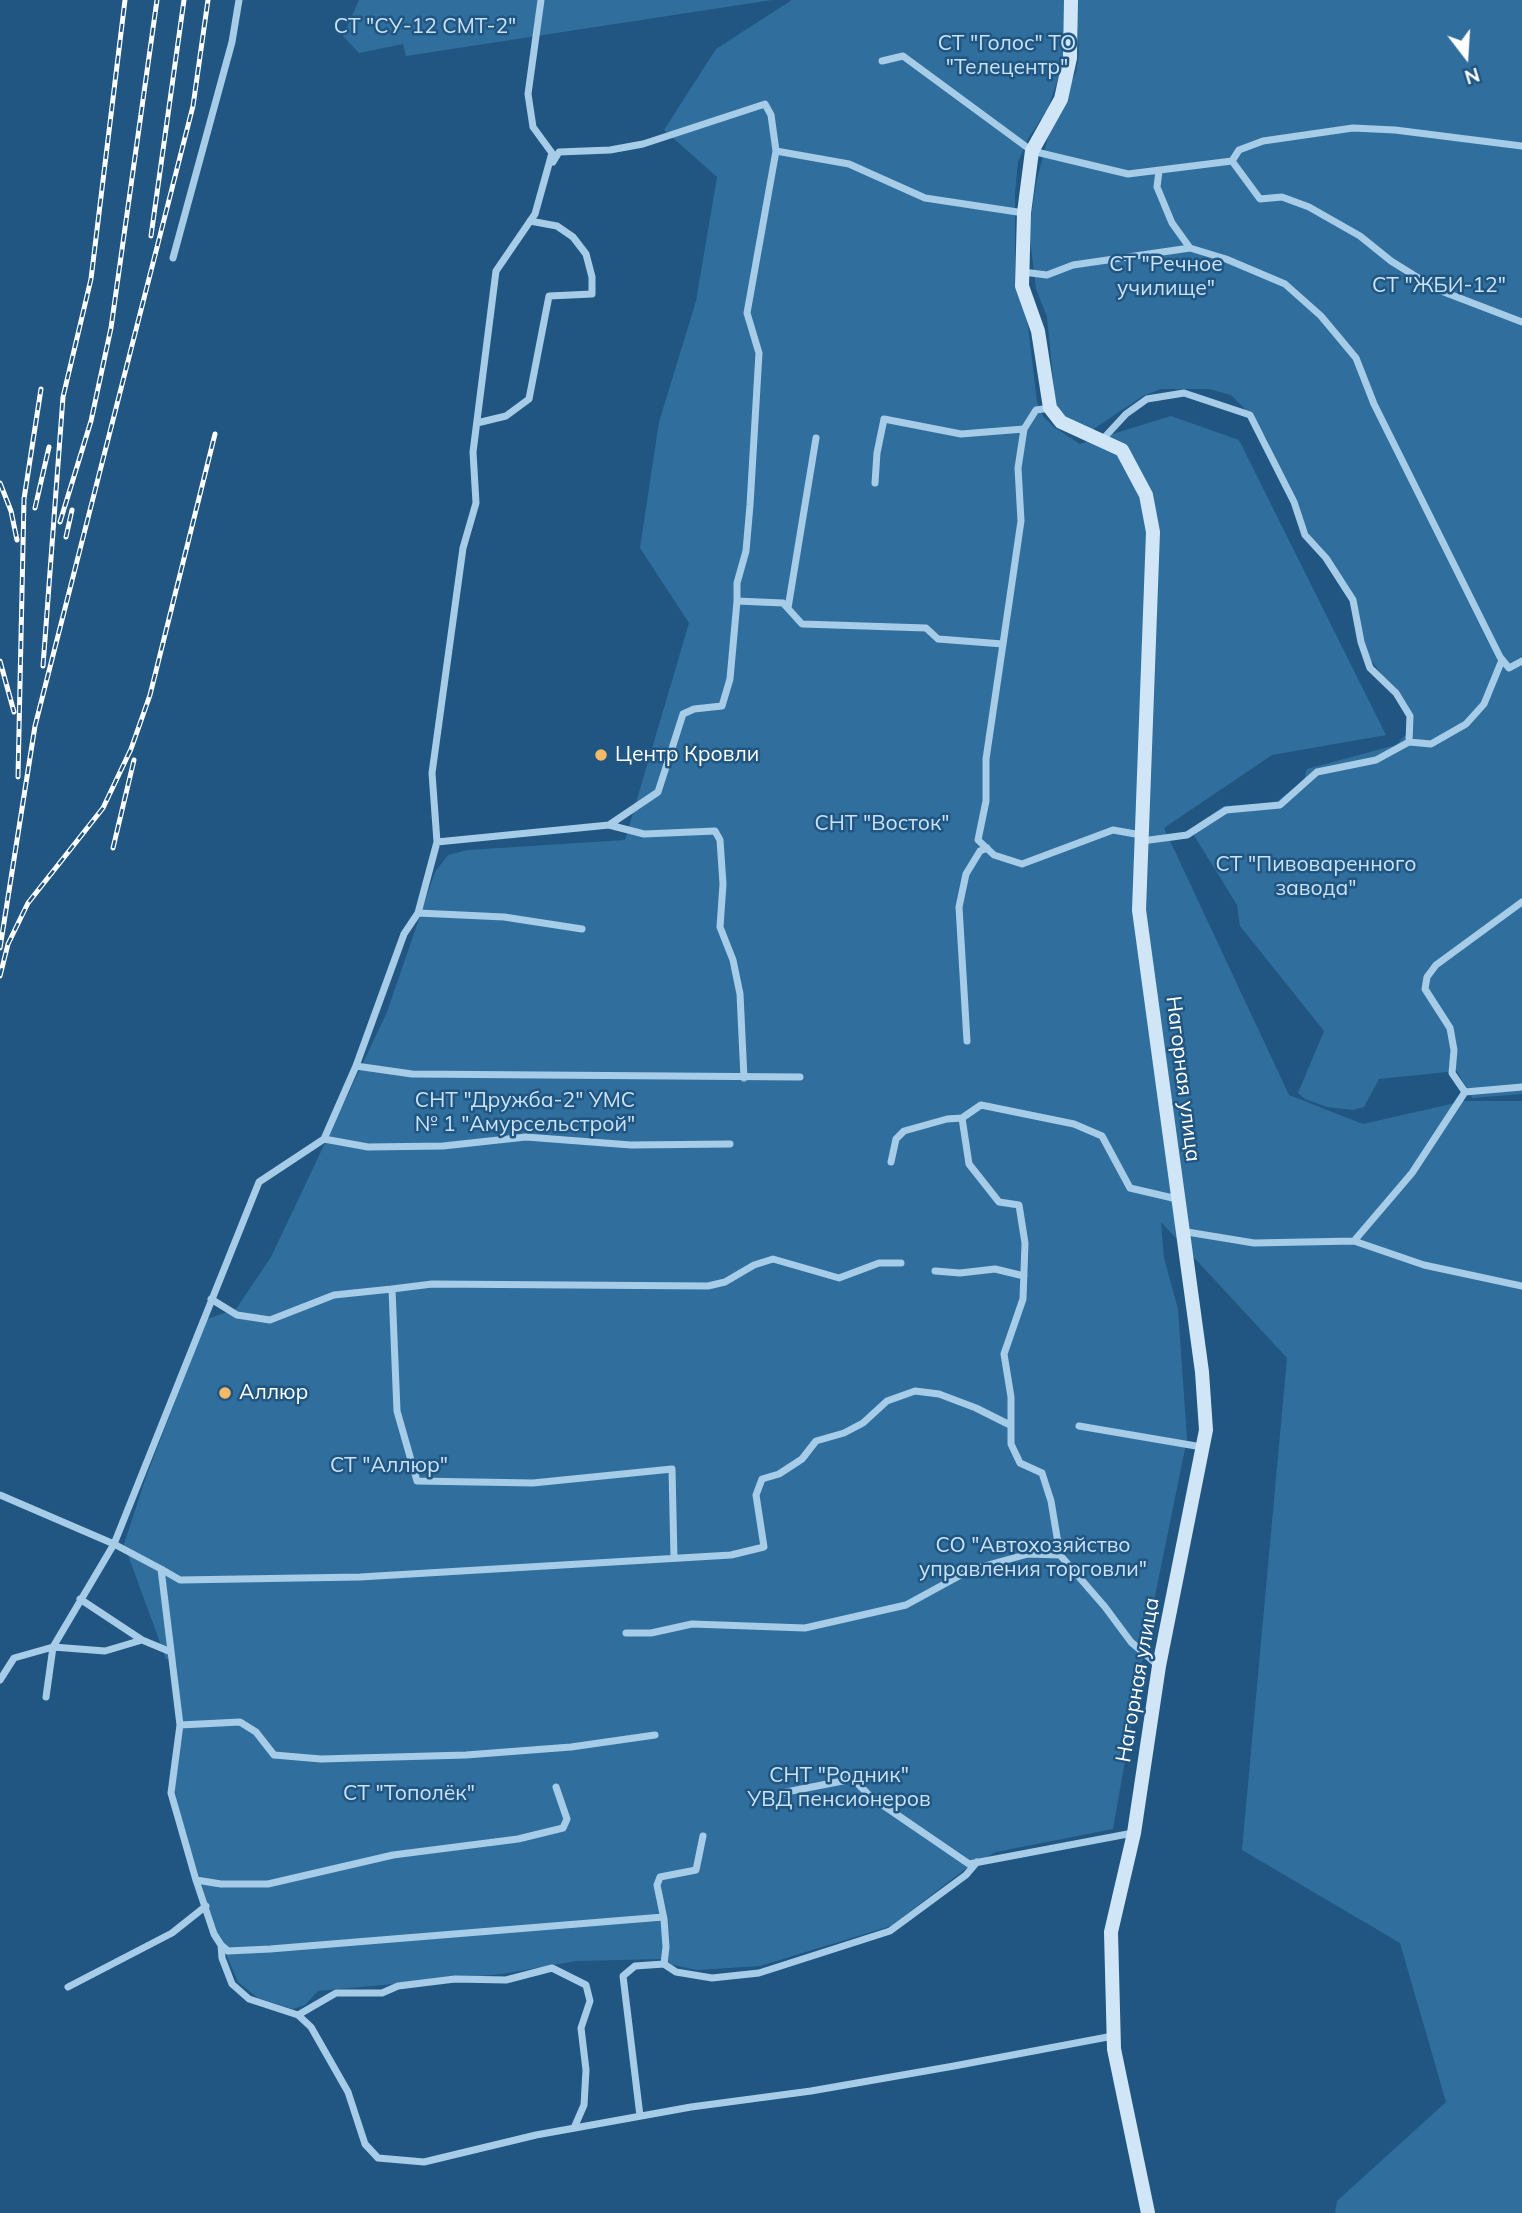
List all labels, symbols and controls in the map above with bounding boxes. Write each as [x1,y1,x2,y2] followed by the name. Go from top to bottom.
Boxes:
[334,14,516,40] park label: СТ "СУ-12 СМТ-2"
[1431,21,1501,91] north arrow
[938,31,1076,81] park label: СТ "Голос" ТО "Телецентр"
[1462,63,1483,90] text: N
[1109,252,1223,302] park label: СТ "Речное училище"
[1372,273,1506,299] park label: СТ "ЖБИ-12"
[615,742,759,768] place label: Центр Кровли
[593,747,609,763] marker: Центр Кровли
[814,811,950,837] park label: СНТ "Восток"
[1216,852,1416,902] park label: СТ "Пивоваренного завода"
[1160,995,1206,1163] street label: Нагорная улица
[415,1088,635,1138] park label: СНТ "Дружба-2" УМС № 1 "Амурсельстрой"
[239,1380,308,1406] place label: Аллюр
[217,1385,233,1401] marker: Аллюр
[330,1453,448,1479] park label: СТ "Аллюр"
[919,1533,1147,1583] park label: СО "Автохозяйство управления торговли"
[1111,1596,1165,1764] street label: Нагорная улица
[747,1763,931,1813] park label: СНТ "Родник" УВД пенсионеров
[343,1781,475,1807] park label: СТ "Тополёк"

